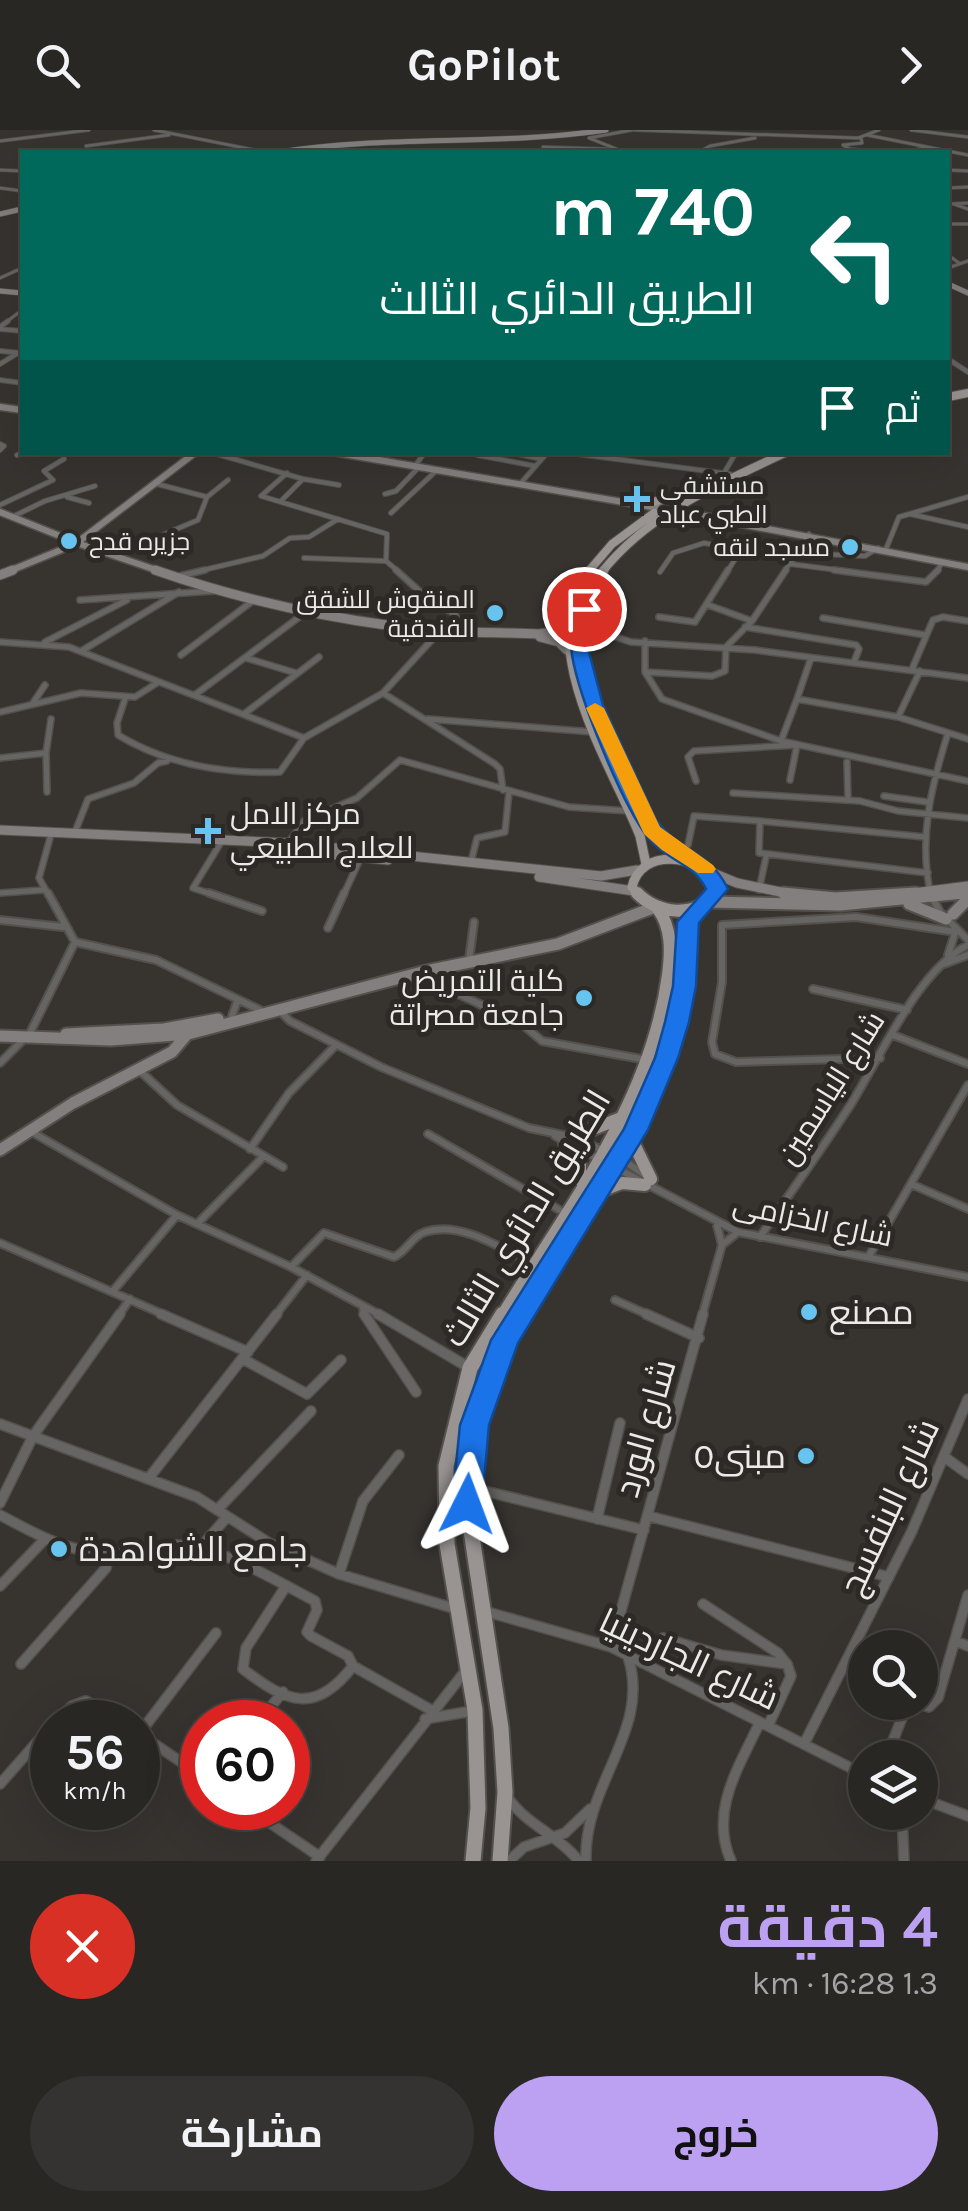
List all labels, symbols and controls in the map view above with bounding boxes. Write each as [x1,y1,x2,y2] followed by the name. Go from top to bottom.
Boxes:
[30,38,85,93] icon: search
[883,38,938,93] icon: forward
[407,39,561,91] text: GoPilot
[550,171,755,253] text: 740 m
[790,190,920,320] icon: left
[379,273,755,325] text: الطريق الدائري الثالث
[810,380,865,435] icon: arrive
[885,387,920,432] text: ثم
[660,471,768,534] place label: مستشفى الطبي عباد
[624,486,650,512] marker: مستشفى الطبي عباد
[89,527,190,558] place label: جزيره قدح
[58,530,80,552] marker: جزيره قدح
[713,533,830,562] place label: مسجد لنقه
[839,536,861,558] marker: مسجد لنقه
[542,567,627,652] pin
[557,582,612,637] icon: arrive
[296,585,475,643] place label: المنقوش للشقق الفندقية
[484,602,506,624] marker: المنقوش للشقق الفندقية
[230,796,413,871] place label: مركز الامل للعلاج الطبيعي
[195,818,221,844] marker: مركز الامل للعلاج الطبيعي
[389,963,564,1033] place label: كلية التمريض جامعة مصراتة
[573,987,595,1009] marker: كلية التمريض جامعة مصراتة
[770,1005,894,1172] street label: شارع الياسمين
[434,1082,624,1357] street label: الطريق الدائري الثالث
[729,1186,896,1256] street label: شارع الخزامى
[829,1292,914,1335] place label: مصنع
[798,1301,820,1323] marker: مصنع
[606,1354,687,1502] street label: شارع الورد
[831,1412,950,1603] street label: شارع البنفسج
[694,1436,786,1477] place label: مبنى0
[795,1445,817,1467] marker: مبنى0
[415,1452,519,1556] position arrow
[79,1529,307,1572] place label: جامع الشواهدة
[48,1538,70,1560] marker: جامع الشواهدة
[592,1600,785,1721] street label: شارع الجاردينيا
[848,1630,938,1830] map controls
[848,1630,938,1720] button: search
[180,1700,310,1830] speed limit sign: 60
[65,1723,125,1782] text: 56
[848,1740,938,1830] button: layers
[63,1776,127,1805] text: km/h
[717,1892,938,1962] text: 4 دقيقة
[30,1894,135,1999] button: close
[752,1965,938,2002] text: 1.3 km · 16:28
[30,2076,474,2191] button: مشاركة
[494,2076,938,2191] button: خروج

